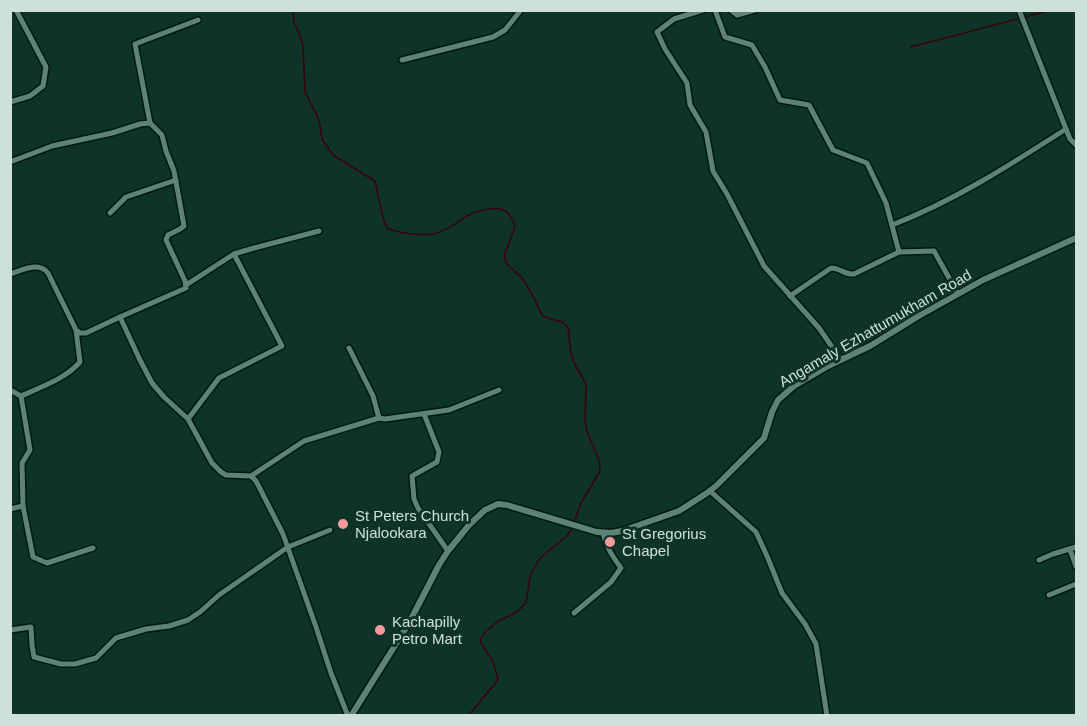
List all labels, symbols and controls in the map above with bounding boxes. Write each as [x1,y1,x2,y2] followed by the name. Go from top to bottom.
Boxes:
[776,266,974,390] street label: Angamaly Ezhattumukham Road
[355,507,469,541] place label: St Peters Church Njalookara
[336,517,350,531] marker: St Peters Church Njalookara
[622,525,706,559] place label: St Gregorius Chapel
[603,535,617,549] marker: St Gregorius Chapel
[392,613,463,647] place label: Kachapilly Petro Mart
[373,623,387,637] marker: Kachapilly Petro Mart

